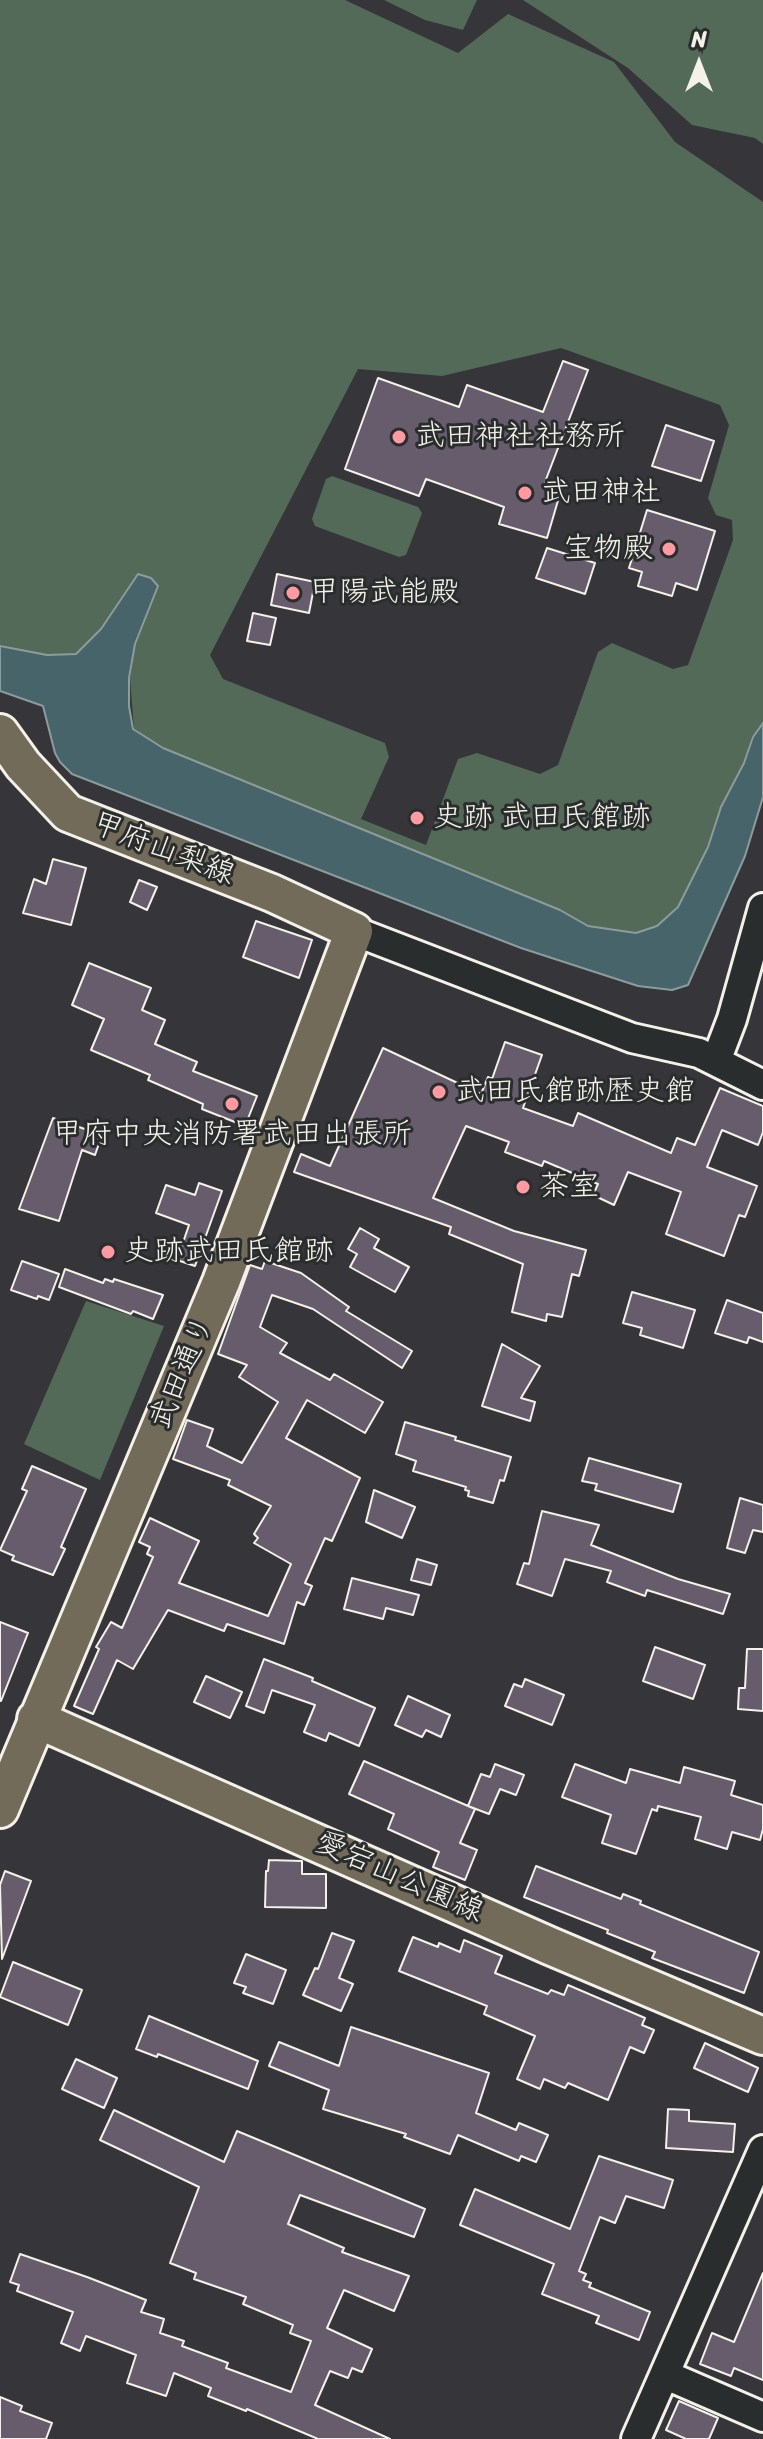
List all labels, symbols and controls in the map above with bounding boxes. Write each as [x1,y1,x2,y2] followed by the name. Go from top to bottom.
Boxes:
[691,20,707,59] text: N
[659,24,739,104] north arrow
[415,419,625,455] place label: 武田神社社務所
[390,428,408,446] marker: 武田神社社務所
[541,475,661,511] place label: 武田神社
[516,484,534,502] marker: 武田神社
[563,531,653,567] place label: 宝物殿
[660,540,678,558] marker: 宝物殿
[309,575,459,611] place label: 甲陽武能殿
[284,584,302,602] marker: 甲陽武能殿
[433,800,651,836] place label: 史跡 武田氏館跡
[87,806,239,894] street label: 甲府山梨線
[408,809,426,827] marker: 史跡 武田氏館跡
[455,1074,695,1110] place label: 武田氏館跡歴史館
[430,1083,448,1101] marker: 武田氏館跡歴史館
[223,1095,241,1113] marker: 甲府中央消防署武田出張所
[52,1117,412,1153] place label: 甲府中央消防署武田出張所
[539,1169,599,1205] place label: 茶室
[514,1178,532,1196] marker: 茶室
[124,1234,334,1270] place label: 史跡武田氏館跡
[99,1243,117,1261] marker: 史跡武田氏館跡
[143,1311,223,1435] street label: 武田通り
[309,1825,489,1931] street label: 愛宕山公園線

